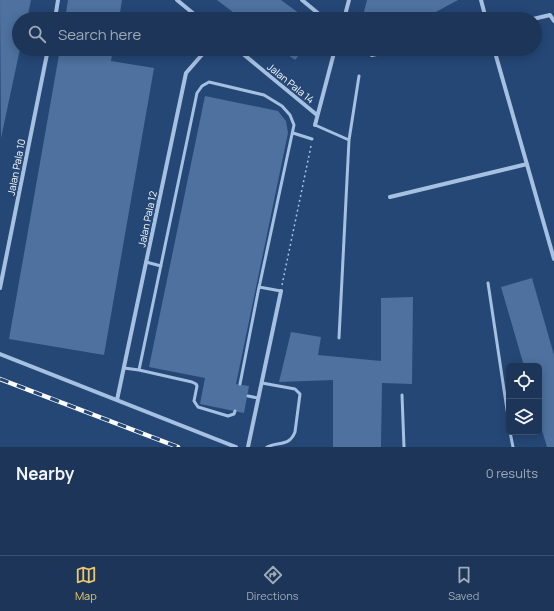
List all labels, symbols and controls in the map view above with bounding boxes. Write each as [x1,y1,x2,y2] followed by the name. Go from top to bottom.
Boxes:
[12,12,542,56] search box
[26,23,48,45] icon: search
[58,24,141,45] text: Search here
[264,60,318,106] street label: Jalan Pala 14
[4,138,28,196] street label: Jalan Pala 10
[134,189,160,248] street label: Jalan Pala 12
[506,363,542,435] map controls
[506,363,542,399] button: locate
[506,399,542,435] button: layers
[16,462,74,485] text: Nearby
[486,464,538,482] text: 0 results
[75,564,97,603] tab: Map
[246,564,299,603] tab: Directions
[448,564,479,603] tab: Saved

